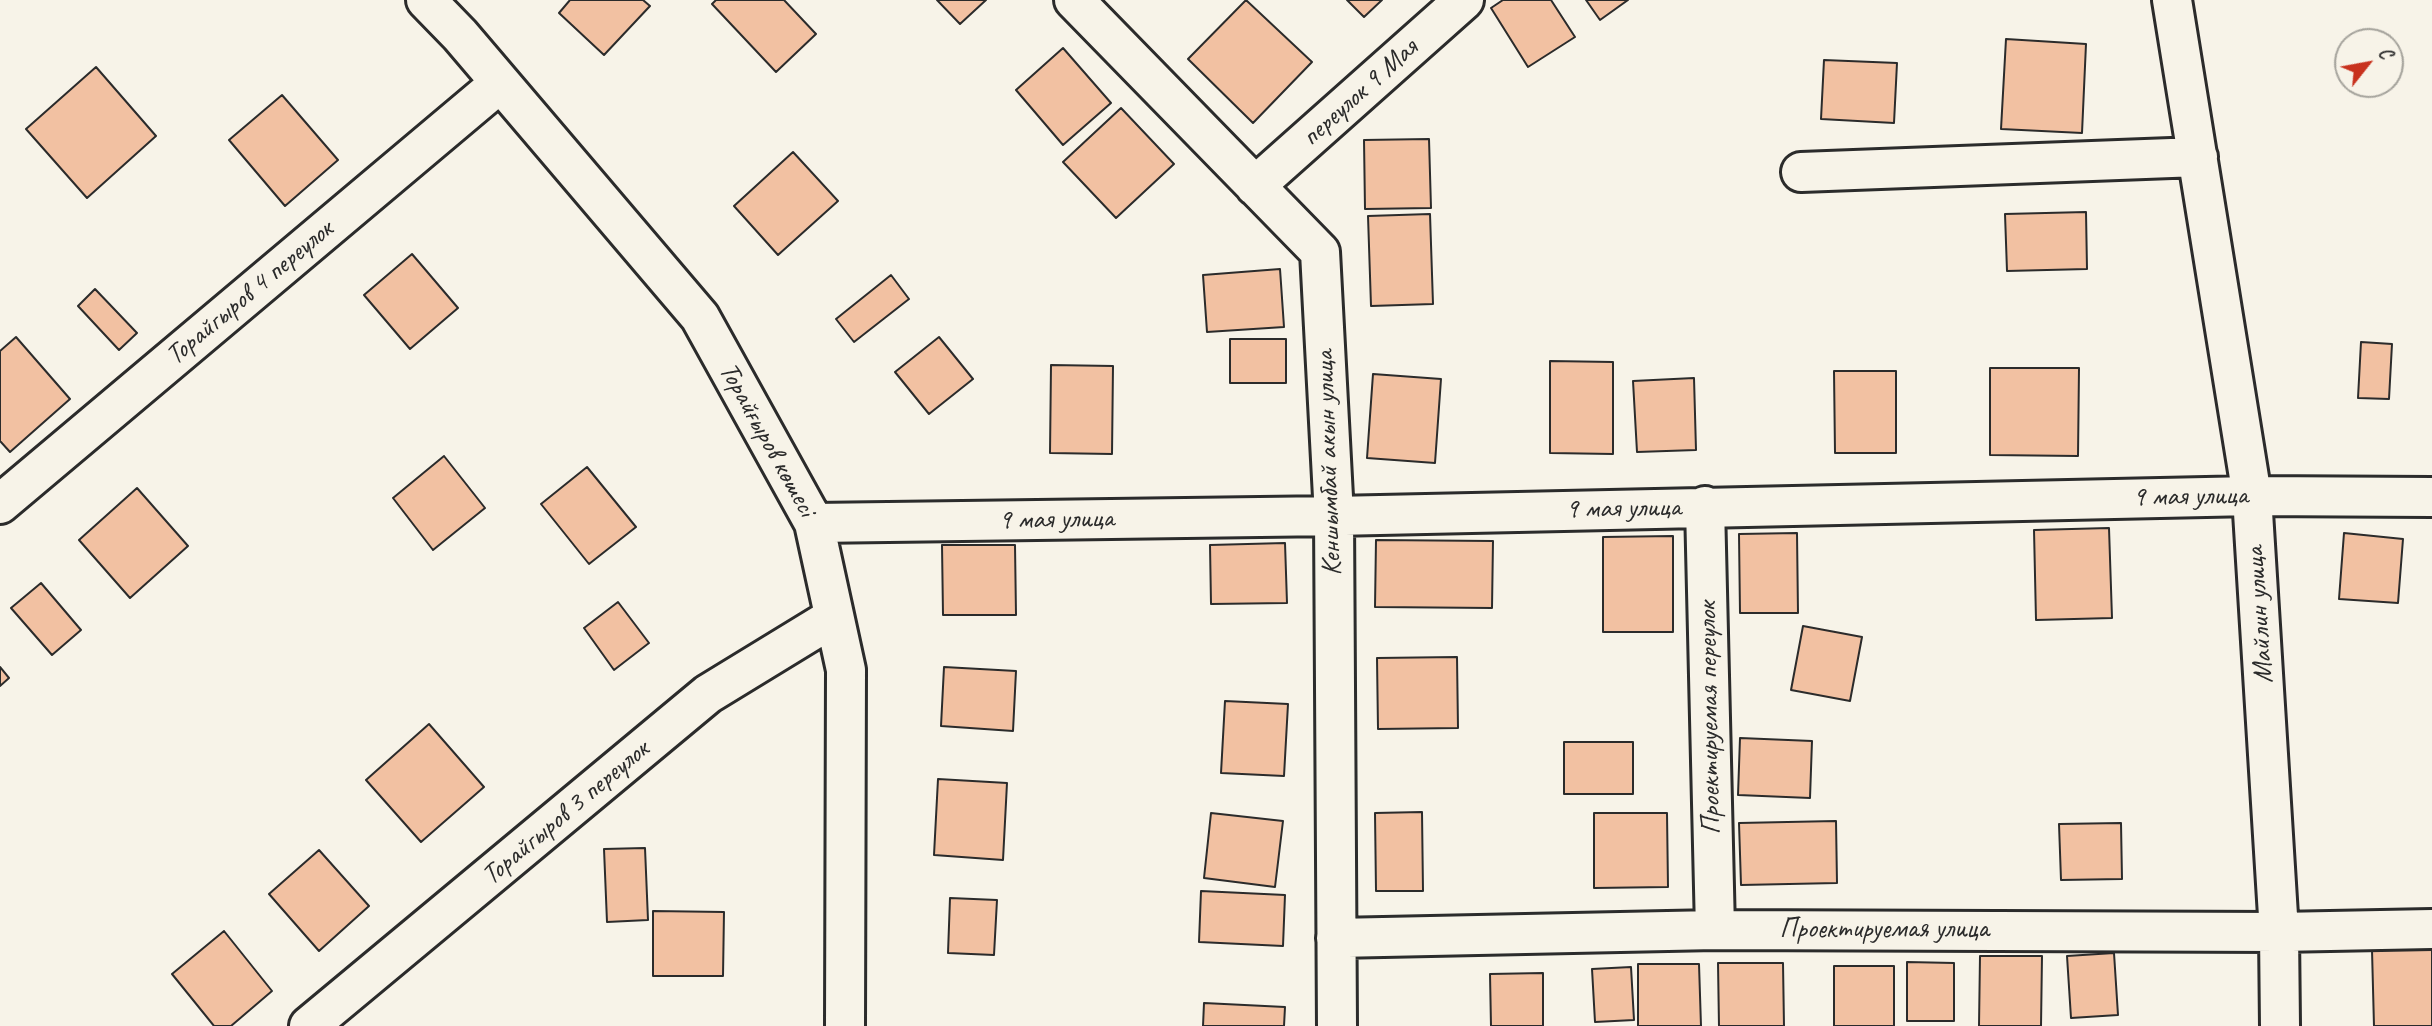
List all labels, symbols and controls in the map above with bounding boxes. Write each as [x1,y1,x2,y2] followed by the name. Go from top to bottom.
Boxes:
[2334,28,2404,98] north arrow
[1295,32,1425,154] street label: переулок 9 Мая
[2373,43,2398,63] text: С
[160,213,340,373] street label: Торайгыров 4 переулок
[1308,350,1350,576] street label: Кеншымбай акын улица
[711,357,823,523] street label: Торайғыров көшесі
[2132,479,2248,515] street label: 9 мая улица
[1565,491,1681,527] street label: 9 мая улица
[998,502,1114,538] street label: 9 мая улица
[2238,546,2282,684] street label: Майлин улица
[1691,601,1729,835] street label: Проектируемая переулок
[476,733,656,893] street label: Торайгыров 3 переулок
[1779,913,1989,947] street label: Проектируемая улица

